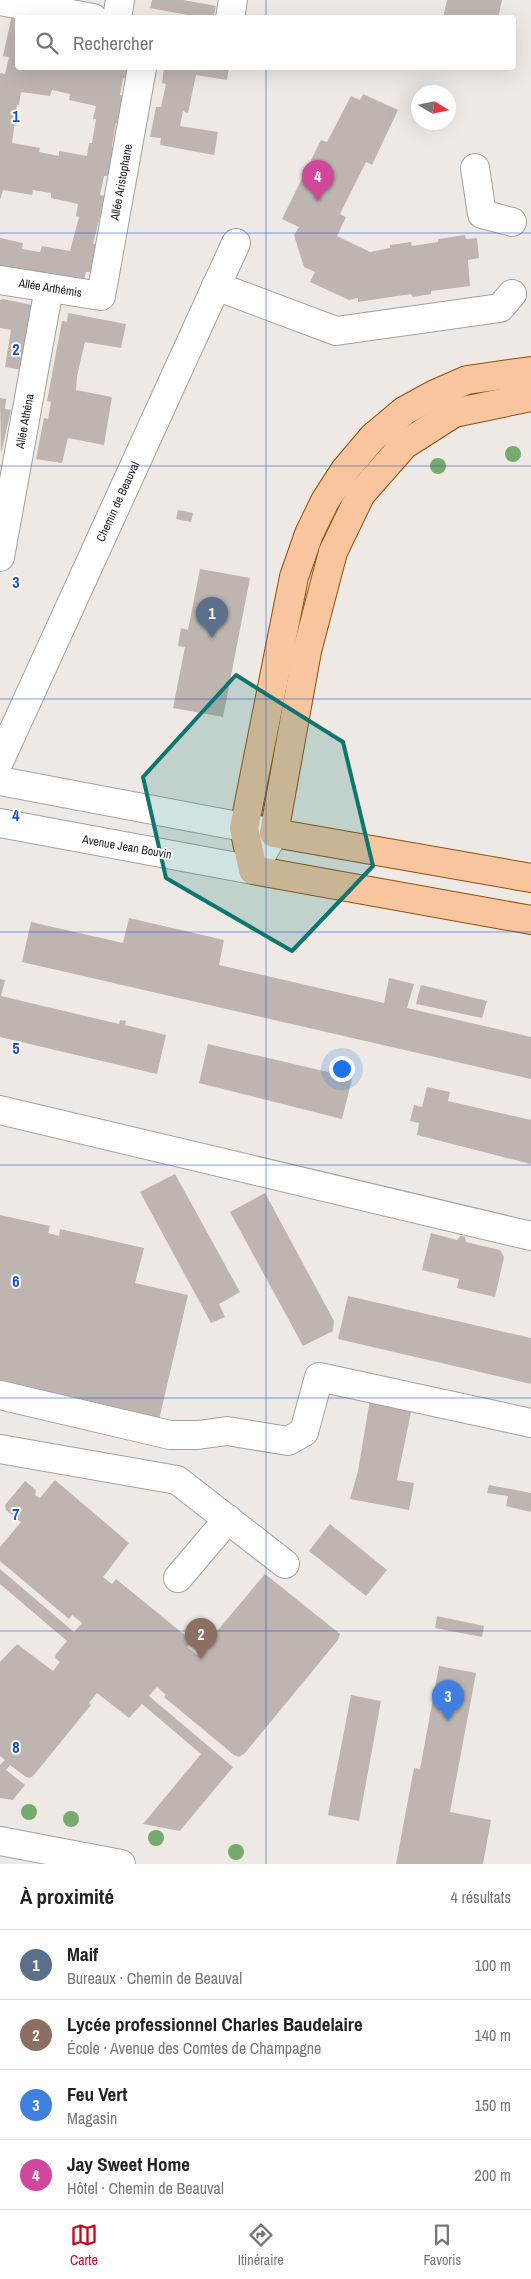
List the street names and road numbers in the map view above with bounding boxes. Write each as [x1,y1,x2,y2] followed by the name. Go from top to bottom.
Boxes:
[107,143,136,223] street label: Allée Aristophane
[17,275,83,301] street label: Allée Arthémis
[12,392,38,451] street label: Allée Athéna
[93,459,143,544] street label: Chemin de Beauval
[80,831,173,863] street label: Avenue Jean Bouvin

